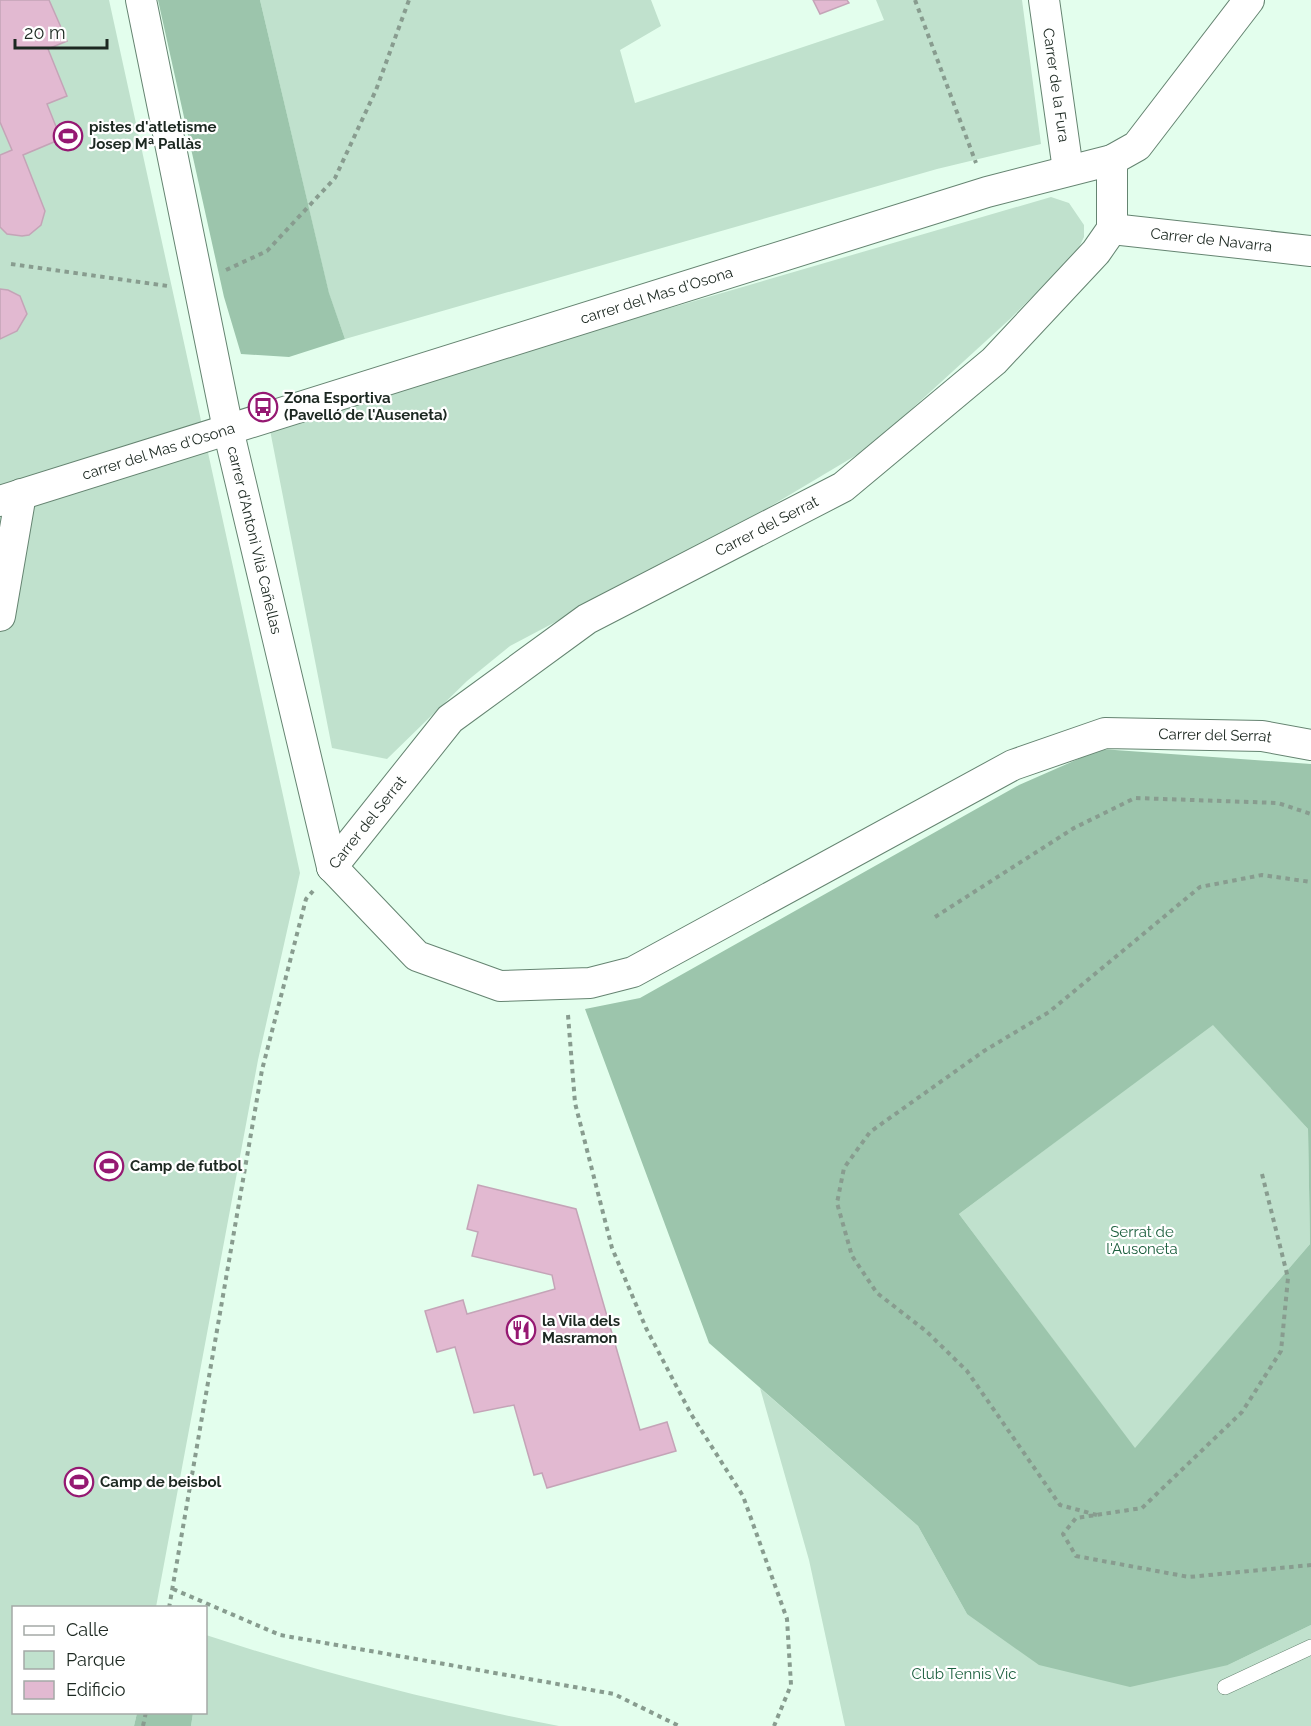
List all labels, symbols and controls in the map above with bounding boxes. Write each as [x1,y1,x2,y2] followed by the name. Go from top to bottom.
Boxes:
[15,12,106,50] scale bar
[24,22,66,43] text: 20 m
[1039,27,1073,143] street label: Carrer de la Fura
[89,118,216,153] place label: pistes d'atletisme Josep Mª Pallàs
[52,120,84,152] sports icon: pistes d'atletisme Josep Mª Pallàs
[1150,224,1273,256] street label: Carrer de Navarra
[578,263,735,328] street label: carrer del Mas d'Osona
[284,389,448,424] place label: Zona Esportiva (Pavelló de l'Auseneta)
[247,391,279,423] bus stop icon: Zona Esportiva (Pavelló de l'Auseneta)
[80,419,237,484] street label: carrer del Mas d'Osona
[223,444,285,636] street label: carrer d'Antoni Vilà Cañellas
[712,492,821,560] street label: Carrer del Serrat
[1158,725,1273,747] street label: Carrer del Serrat
[325,772,410,872] street label: Carrer del Serrat
[93,1150,125,1182] sports icon: Camp de futbol
[130,1157,242,1175] place label: Camp de futbol
[1106,1223,1178,1258] park label: Serrat de l'Ausoneta
[542,1312,620,1347] place label: la Vila dels Masramon
[505,1314,537,1346] restaurant icon: la Vila dels Masramon
[63,1466,95,1498] sports icon: Camp de beisbol
[100,1473,222,1491] place label: Camp de beisbol
[12,1606,207,1714] legend
[66,1619,109,1640] text: Calle
[66,1649,126,1670] text: Parque
[911,1665,1017,1683] park label: Club Tennis Vic
[66,1679,126,1700] text: Edificio

